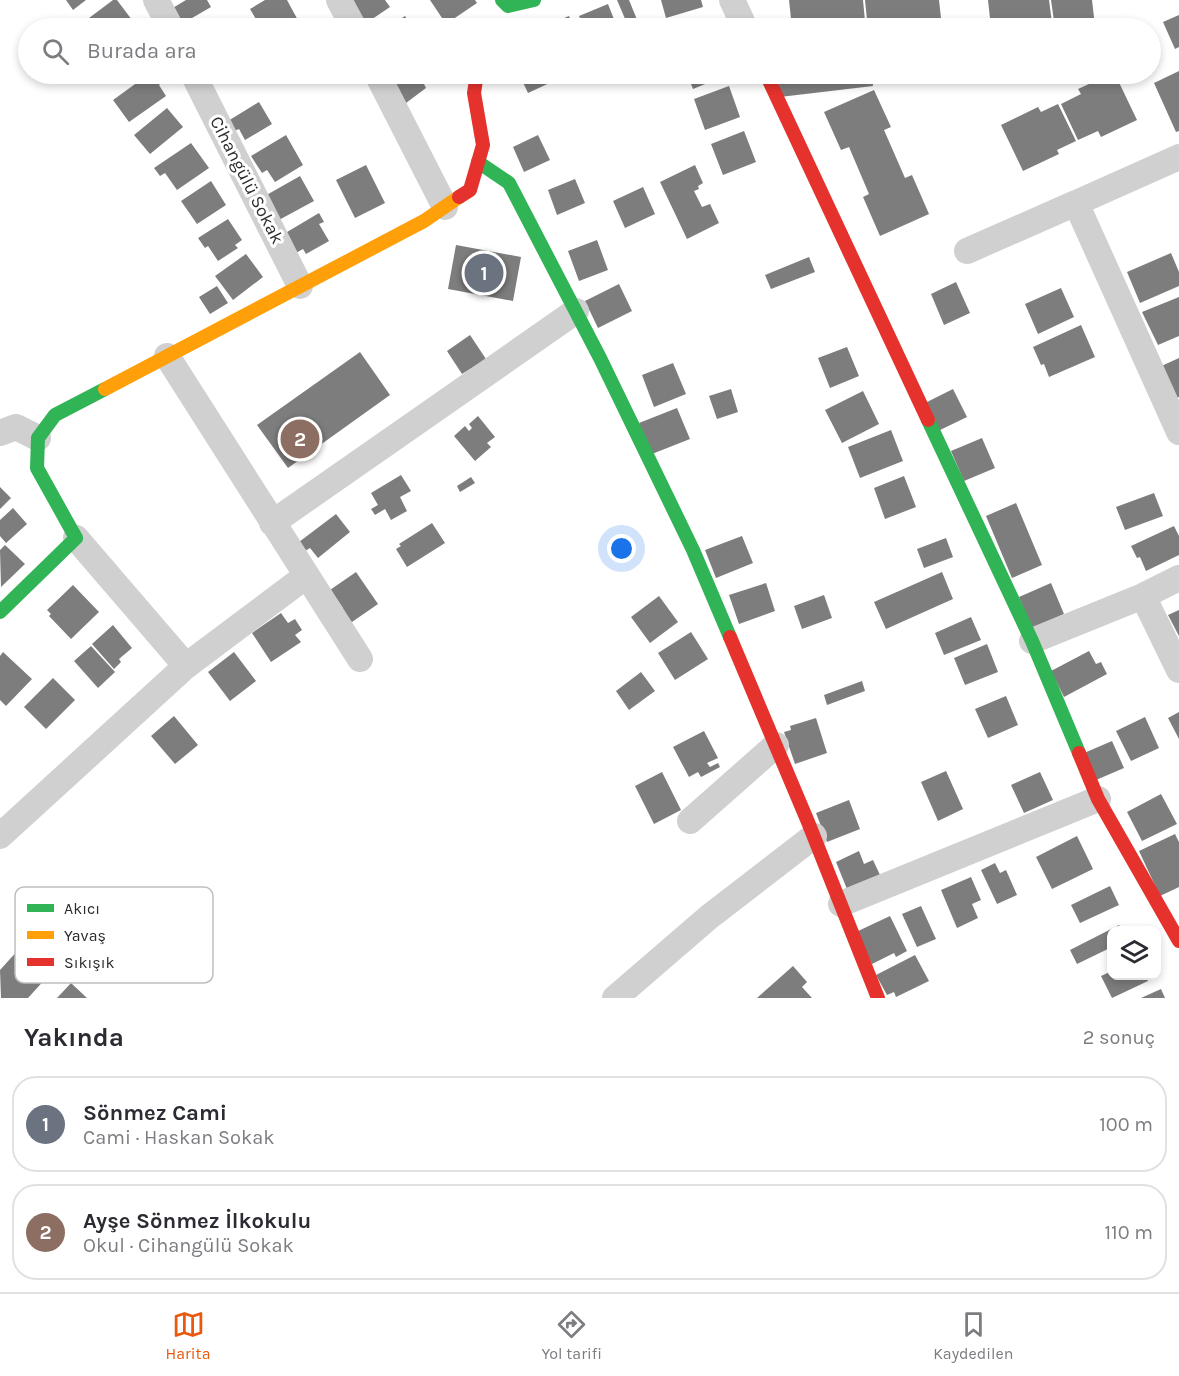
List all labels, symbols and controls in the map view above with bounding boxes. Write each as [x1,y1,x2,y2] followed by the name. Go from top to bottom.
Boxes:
[18,18,1161,84] search box
[39,35,72,68] icon: search
[87,38,197,64] text: Burada ara
[205,113,289,247] street label: Cihangülü Sokak
[464,250,504,296] pin: 1
[280,416,320,462] pin: 2
[607,534,636,563] your location
[15,887,213,983] legend
[64,899,100,918] text: Akıcı
[64,926,106,945] text: Yavaş
[1107,926,1161,980] map controls
[1107,926,1161,980] button: layers
[64,953,114,972] text: Sıkışık
[24,1022,124,1053] text: Yakında
[1083,1026,1155,1049] text: 2 sonuç
[83,1100,227,1126] text: Sönmez Cami
[42,1113,49,1136] text: 1
[1099,1113,1153,1136] text: 100 m
[83,1126,275,1149] text: Cami · Haskan Sokak
[83,1208,311,1234] text: Ayşe Sönmez İlkokulu
[39,1221,52,1244] text: 2
[1104,1221,1153,1244] text: 110 m
[83,1234,294,1257] text: Okul · Cihangülü Sokak
[166,1308,210,1363] tab: Harita
[542,1308,602,1363] tab: Yol tarifi
[933,1308,1013,1363] tab: Kaydedilen

